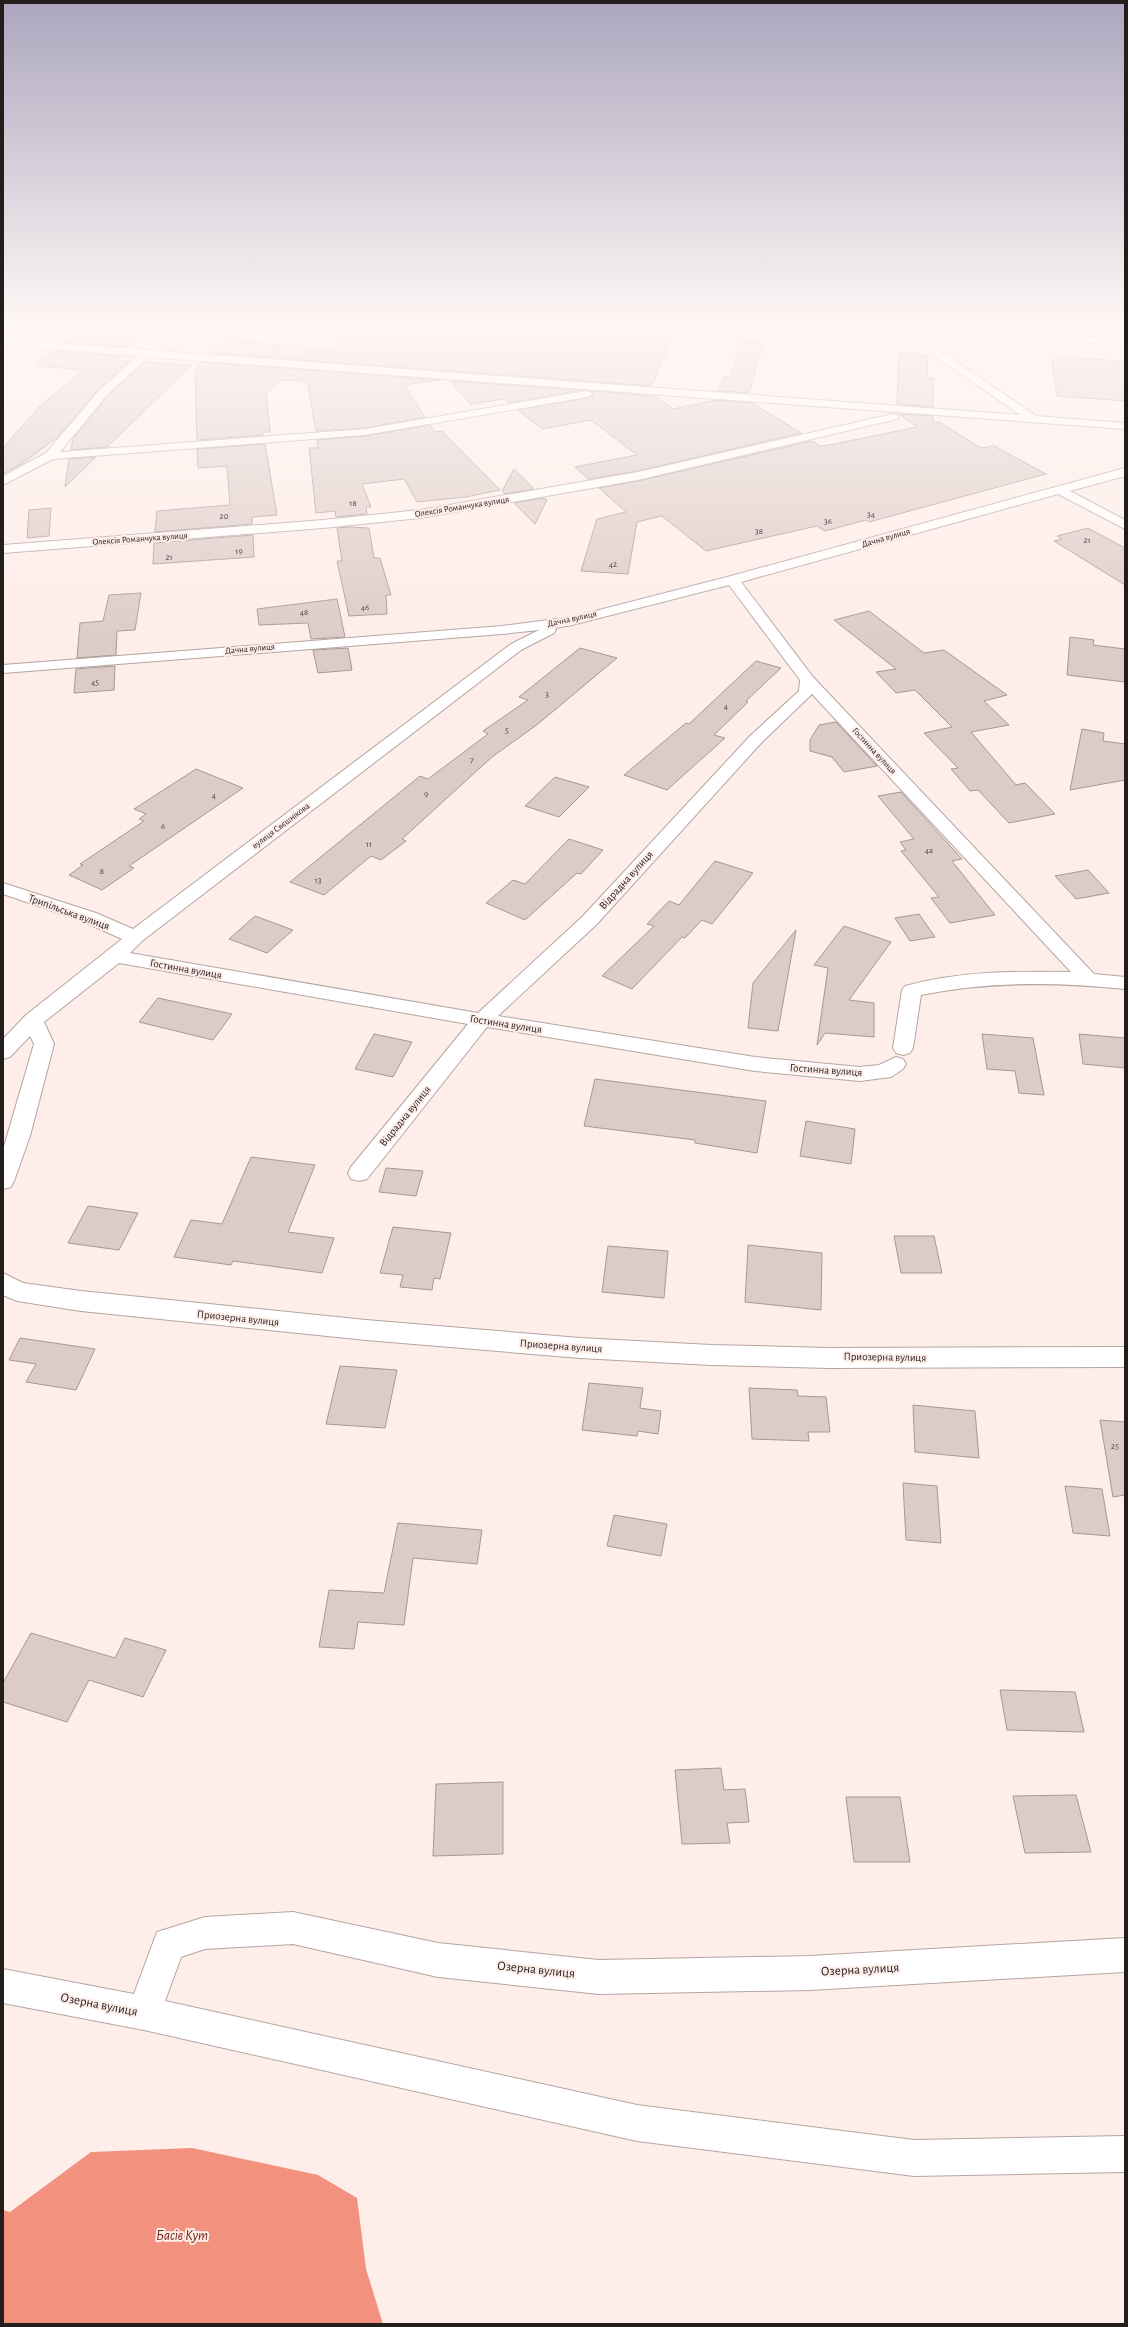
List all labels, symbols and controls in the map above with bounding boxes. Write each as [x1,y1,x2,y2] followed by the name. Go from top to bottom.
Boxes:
[414,495,510,519] street label: Олексія Романчука вулиця
[349,499,357,508] house number: 18
[867,510,876,519] house number: 34
[220,512,229,521] house number: 20
[824,517,832,526] house number: 36
[755,527,763,536] house number: 38
[861,527,911,549] street label: Дачна вулиця
[92,531,188,547] street label: Олексія Романчука вулиця
[1083,536,1091,545] house number: 21
[235,547,243,556] house number: 19
[165,553,173,562] house number: 21
[609,560,617,569] house number: 42
[361,603,369,612] house number: 46
[300,608,308,617] house number: 48
[547,609,597,629] street label: Дачна вулиця
[225,642,275,656] street label: Дачна вулиця
[91,678,99,687] house number: 45
[545,690,549,699] house number: 3
[724,702,729,711] house number: 4
[505,726,509,735] house number: 5
[850,726,898,776] street label: Гостинна вулиця
[470,756,474,765] house number: 7
[424,790,428,799] house number: 9
[212,791,217,800] house number: 4
[251,801,311,851] street label: вулиця Свєшнікова
[161,822,165,831] house number: 6
[366,840,372,849] house number: 11
[925,846,933,855] house number: 4а
[597,849,655,911] street label: Відрадна вулиця
[100,867,104,876] house number: 8
[315,876,322,885] house number: 13
[27,892,111,932] street label: Трипільська вулиця
[149,957,223,981] street label: Гостинна вулиця
[469,1013,543,1035] street label: Гостинна вулиця
[789,1062,863,1078] street label: Гостинна вулиця
[377,1084,433,1148] street label: Відрадна вулиця
[196,1308,280,1328] street label: Приозерна вулиця
[519,1338,603,1354] street label: Приозерна вулиця
[844,1351,926,1363] street label: Приозерна вулиця
[1111,1442,1119,1451] house number: 25
[496,1959,576,1981] street label: Озерна вулиця
[821,1961,899,1979] street label: Озерна вулиця
[59,1991,139,2019] street label: Озерна вулиця
[156,2229,208,2243] water label: Басів Кут

